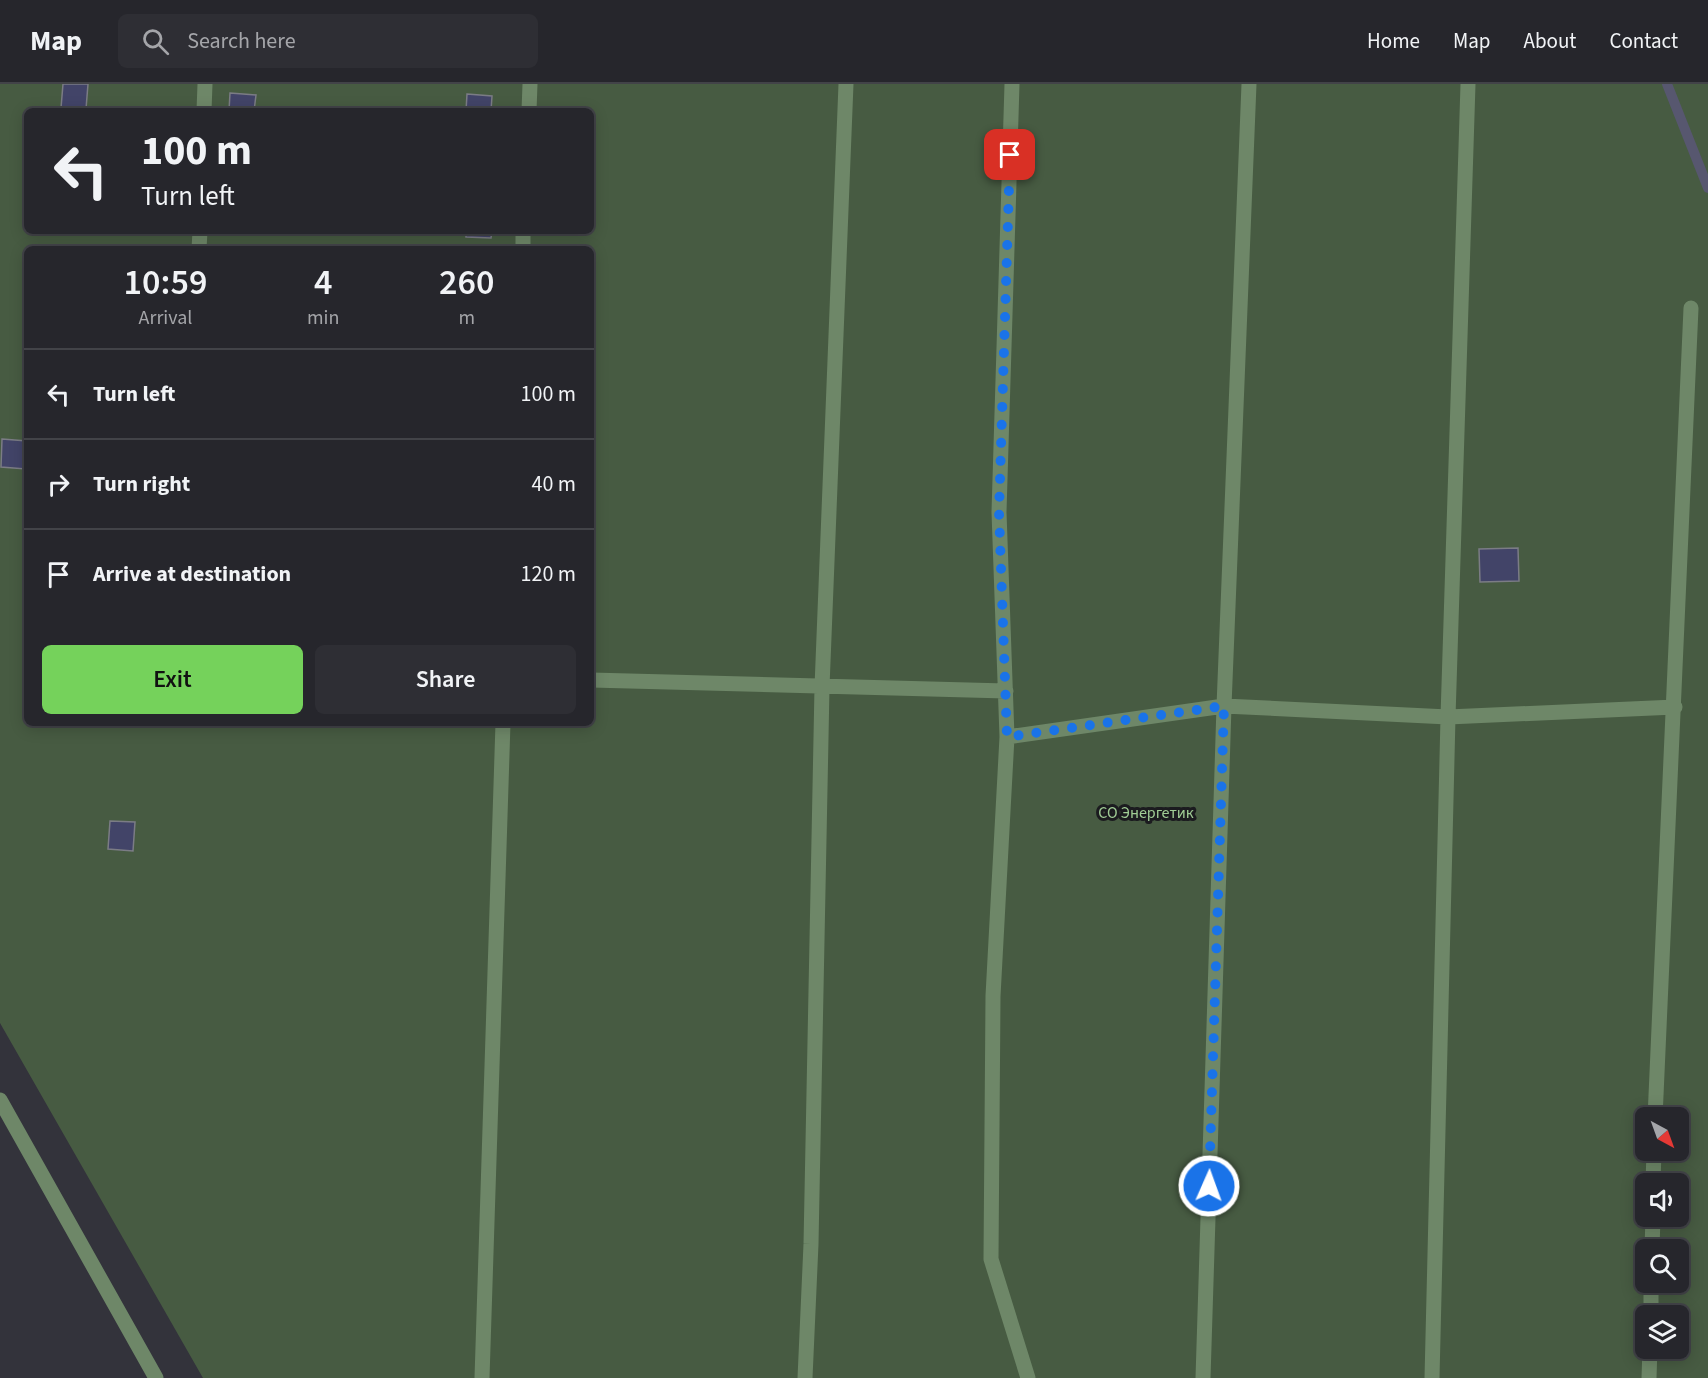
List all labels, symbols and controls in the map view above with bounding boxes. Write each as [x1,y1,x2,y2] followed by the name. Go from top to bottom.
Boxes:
[118,14,538,68] search box
[30,21,82,61] text: Map
[139,25,172,58] icon: search
[187,25,296,57] text: Search here
[1367,26,1420,56] text: Home
[1453,26,1491,56] text: Map
[1524,26,1576,56] text: About
[1609,26,1678,56] text: Contact
[141,121,252,181] text: 100 m
[984,129,1035,180] pin
[42,132,120,210] icon: left
[993,138,1026,171] icon: arrive
[141,177,235,216] text: Turn left
[124,257,207,308] text: 10:59
[314,257,332,308] text: 4
[439,257,494,308] text: 260
[139,304,192,332] text: Arrival
[307,304,339,332] text: min
[458,304,475,332] text: m
[42,378,75,411] icon: left
[93,378,175,410] text: Turn left
[521,378,576,410] text: 100 m
[42,468,75,501] icon: right
[93,468,190,500] text: Turn right
[531,468,576,500] text: 40 m
[42,558,75,591] icon: arrive
[93,558,291,590] text: Arrive at destination
[521,558,576,590] text: 120 m
[42,645,303,714] button: Exit
[315,645,576,714] button: Share
[1098,802,1194,824] park label: СО Энергетик
[1635,1107,1689,1161] north arrow
[1635,1107,1689,1359] map controls
[1177,1154,1241,1218] position arrow
[1635,1173,1689,1227] button: sound
[1635,1239,1689,1293] button: search
[1635,1305,1689,1359] button: layers

